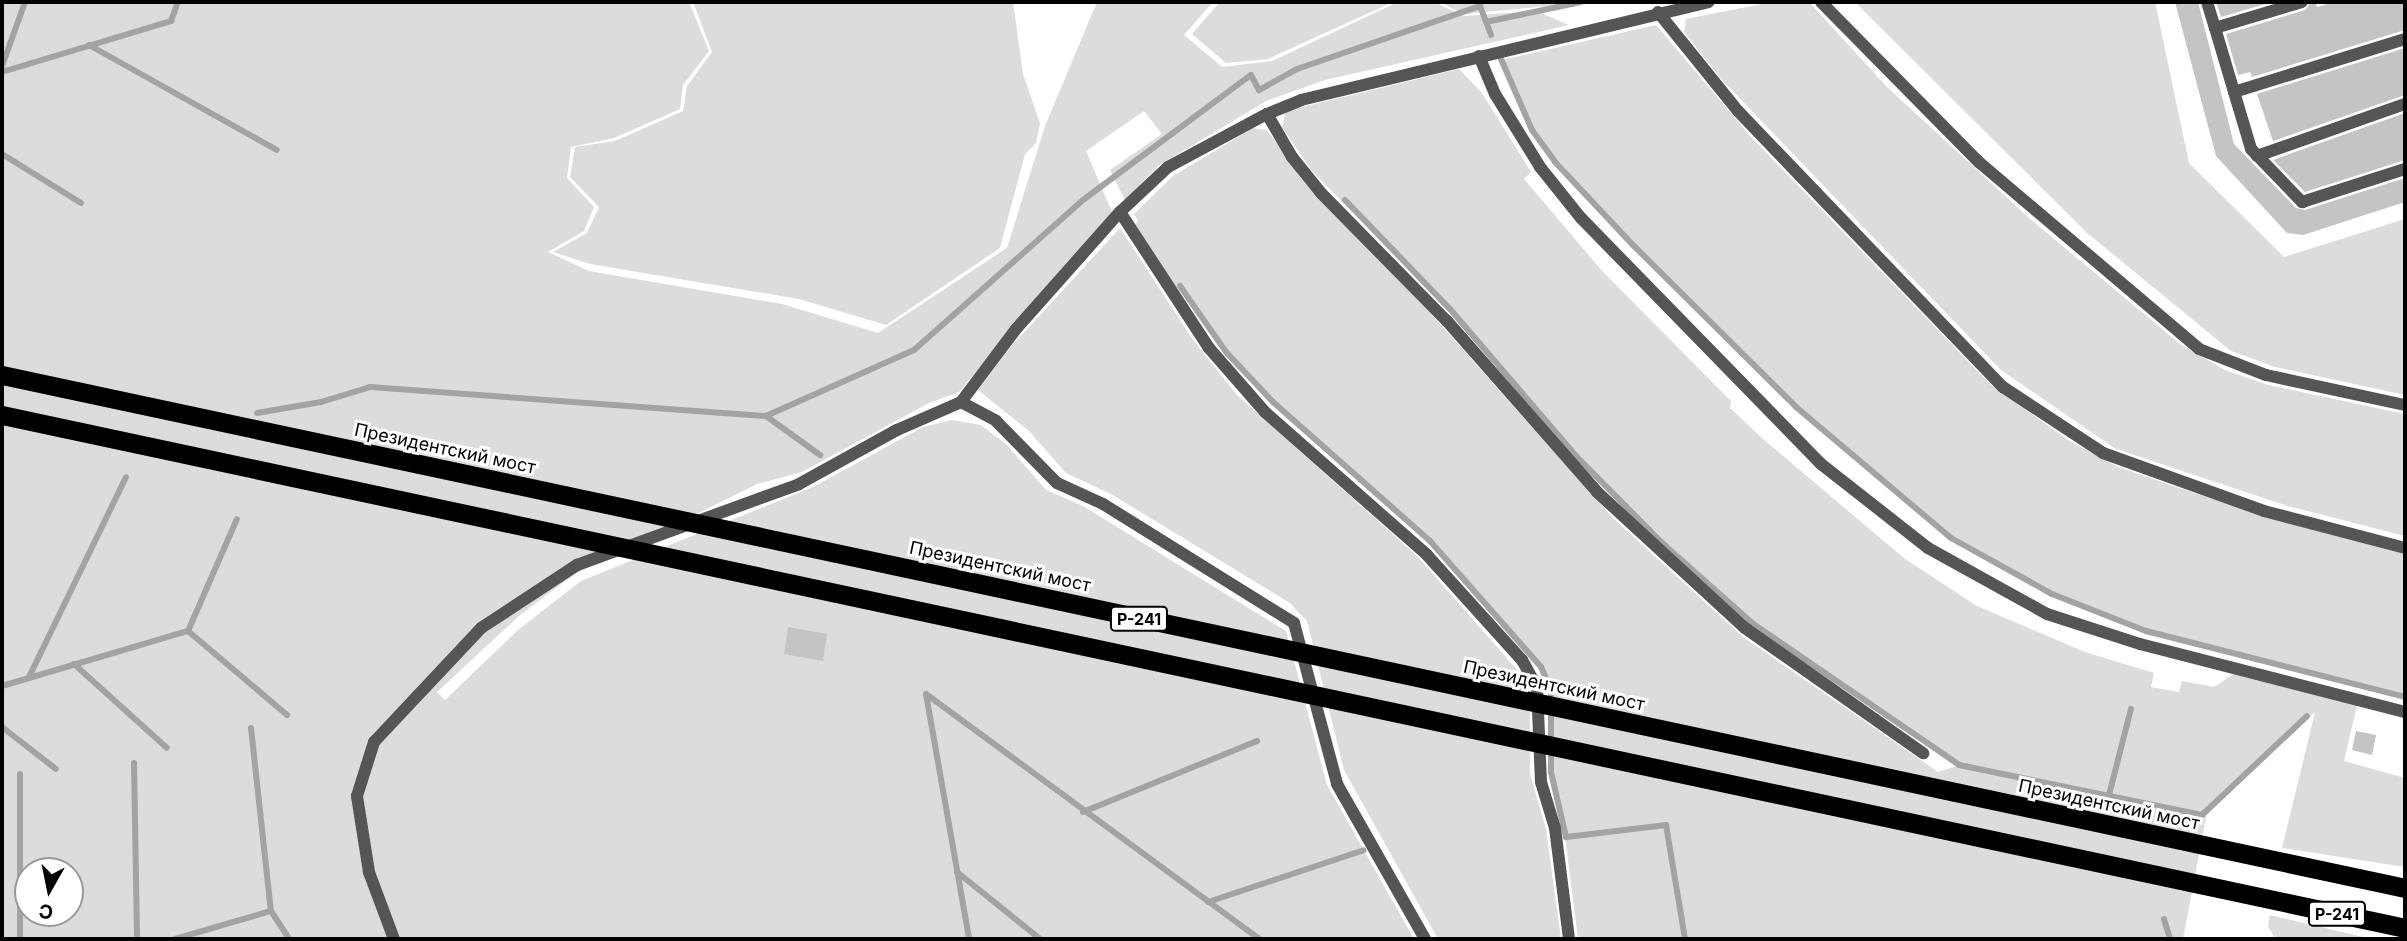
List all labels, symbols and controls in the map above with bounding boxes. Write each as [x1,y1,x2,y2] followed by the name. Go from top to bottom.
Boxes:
[352,419,538,479] street label: Президентский мост
[907,537,1093,597] street label: Президентский мост
[1109,606,1169,632] road number: Р-241
[1461,656,1647,716] street label: Президентский мост
[2016,775,2202,835] street label: Президентский мост
[14,857,84,927] north arrow
[37,899,55,924] text: С
[2307,902,2367,926] road number: Р-241

